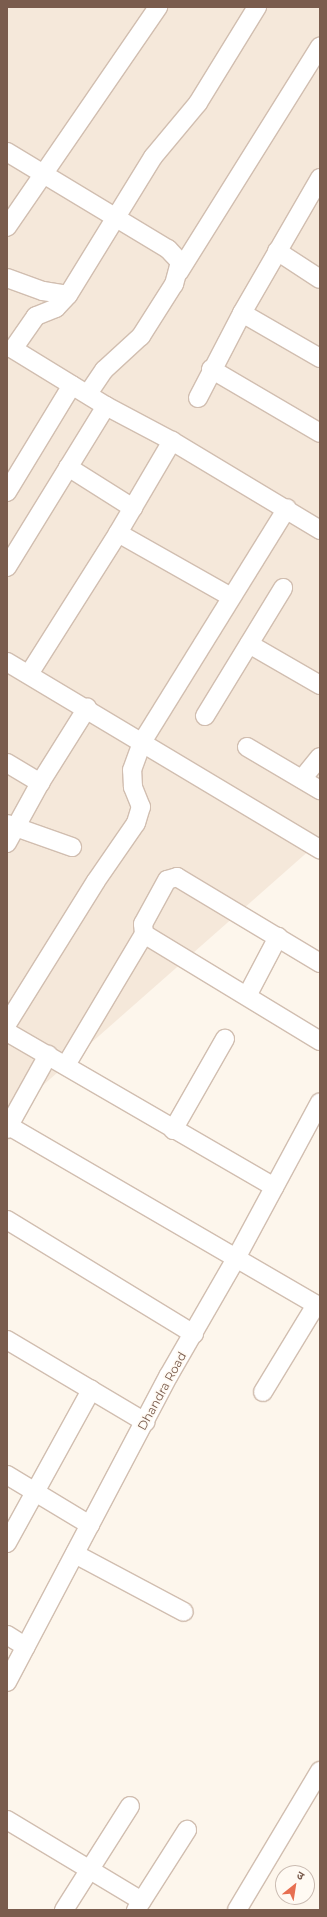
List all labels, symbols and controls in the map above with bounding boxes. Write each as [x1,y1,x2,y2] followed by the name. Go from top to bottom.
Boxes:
[135,1349,189,1433] street label: Dhandra Road
[275,1865,315,1905] north arrow
[294,1868,307,1883] text: उ

